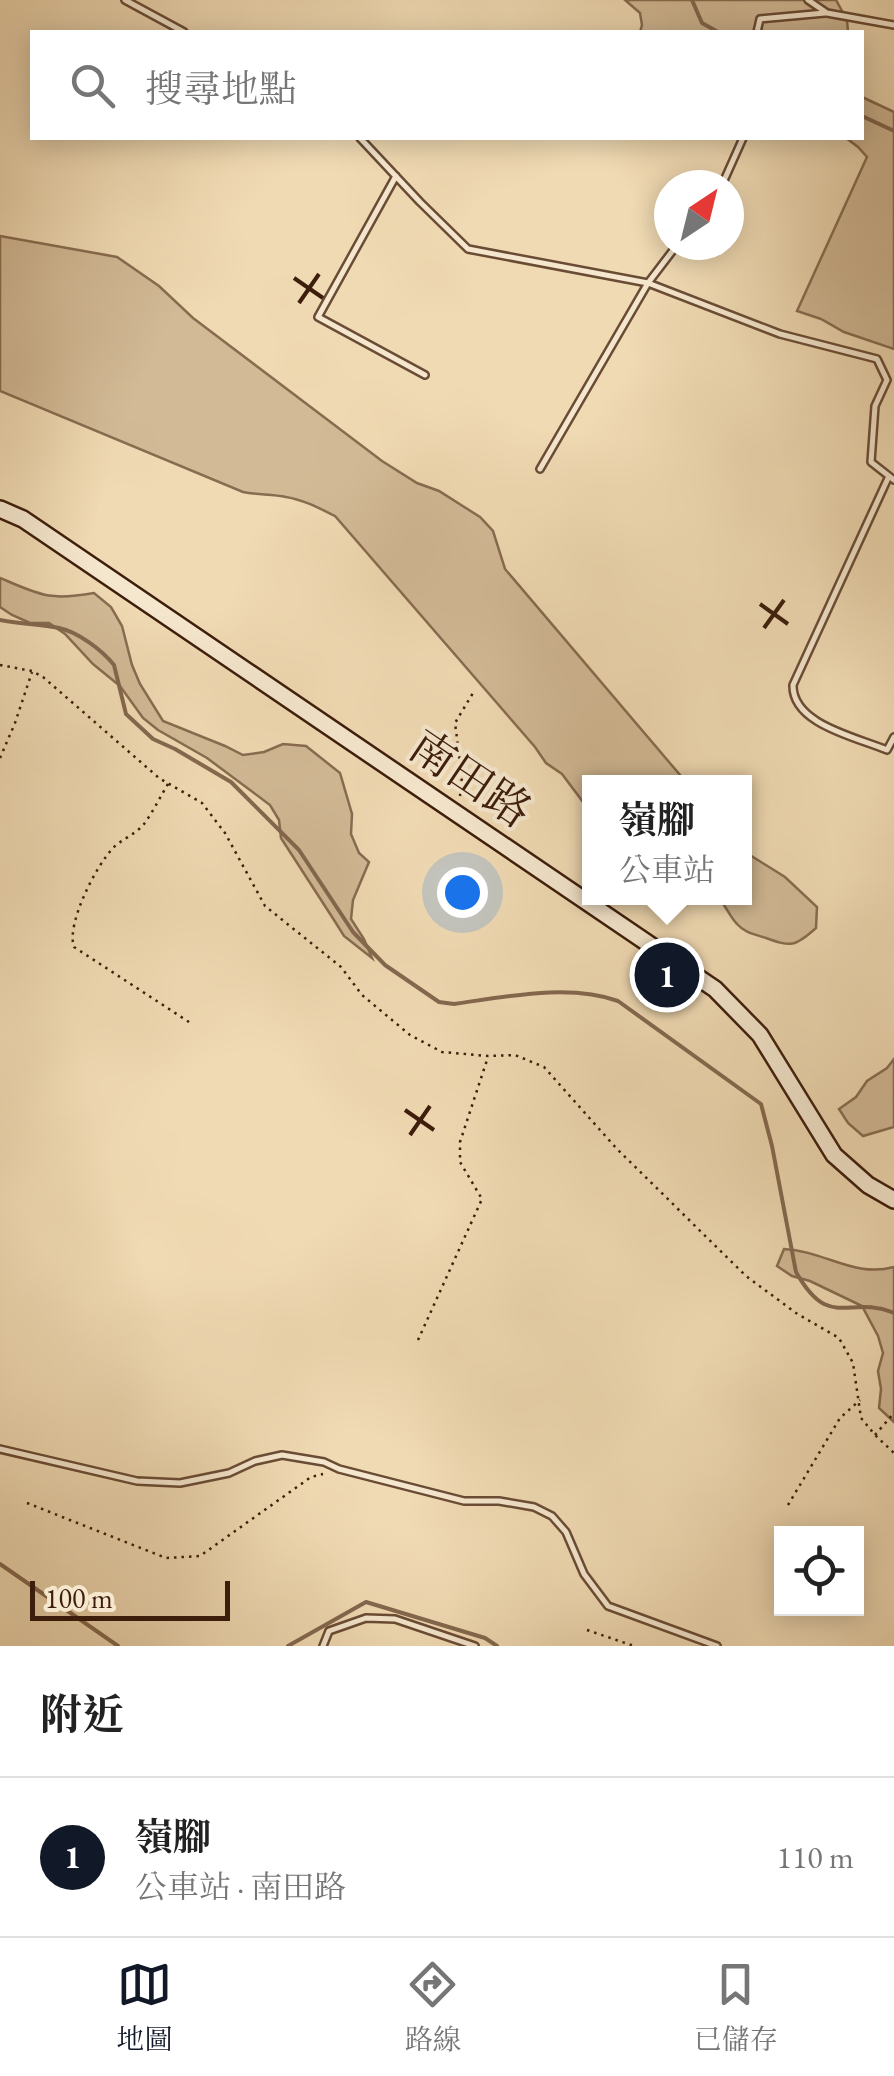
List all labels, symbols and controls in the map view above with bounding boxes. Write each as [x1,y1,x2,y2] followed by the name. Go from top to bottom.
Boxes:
[30,30,864,140] search box
[65,58,120,113] icon: search
[145,64,297,113] text: 搜尋地點
[654,170,744,260] north arrow
[399,716,543,840] street label: 南田路
[582,775,752,905] popup
[619,795,695,844] text: 嶺腳
[619,849,715,891] text: 公車站
[437,867,488,918] your location
[634,938,700,1012] pin: 1
[774,1526,864,1616] map controls
[774,1526,864,1616] button: locate
[30,1576,230,1620] scale bar
[45,1580,113,1616] text: 100 m
[40,1687,124,1742] text: 附近
[135,1812,211,1861] text: 嶺腳
[64,1836,81,1878] text: 1
[777,1836,854,1878] text: 110 m
[135,1866,346,1908] text: 公車站 · 南田路
[116,1957,172,2057] tab: 地圖
[405,1957,461,2057] tab: 路線
[694,1957,778,2057] tab: 已儲存

